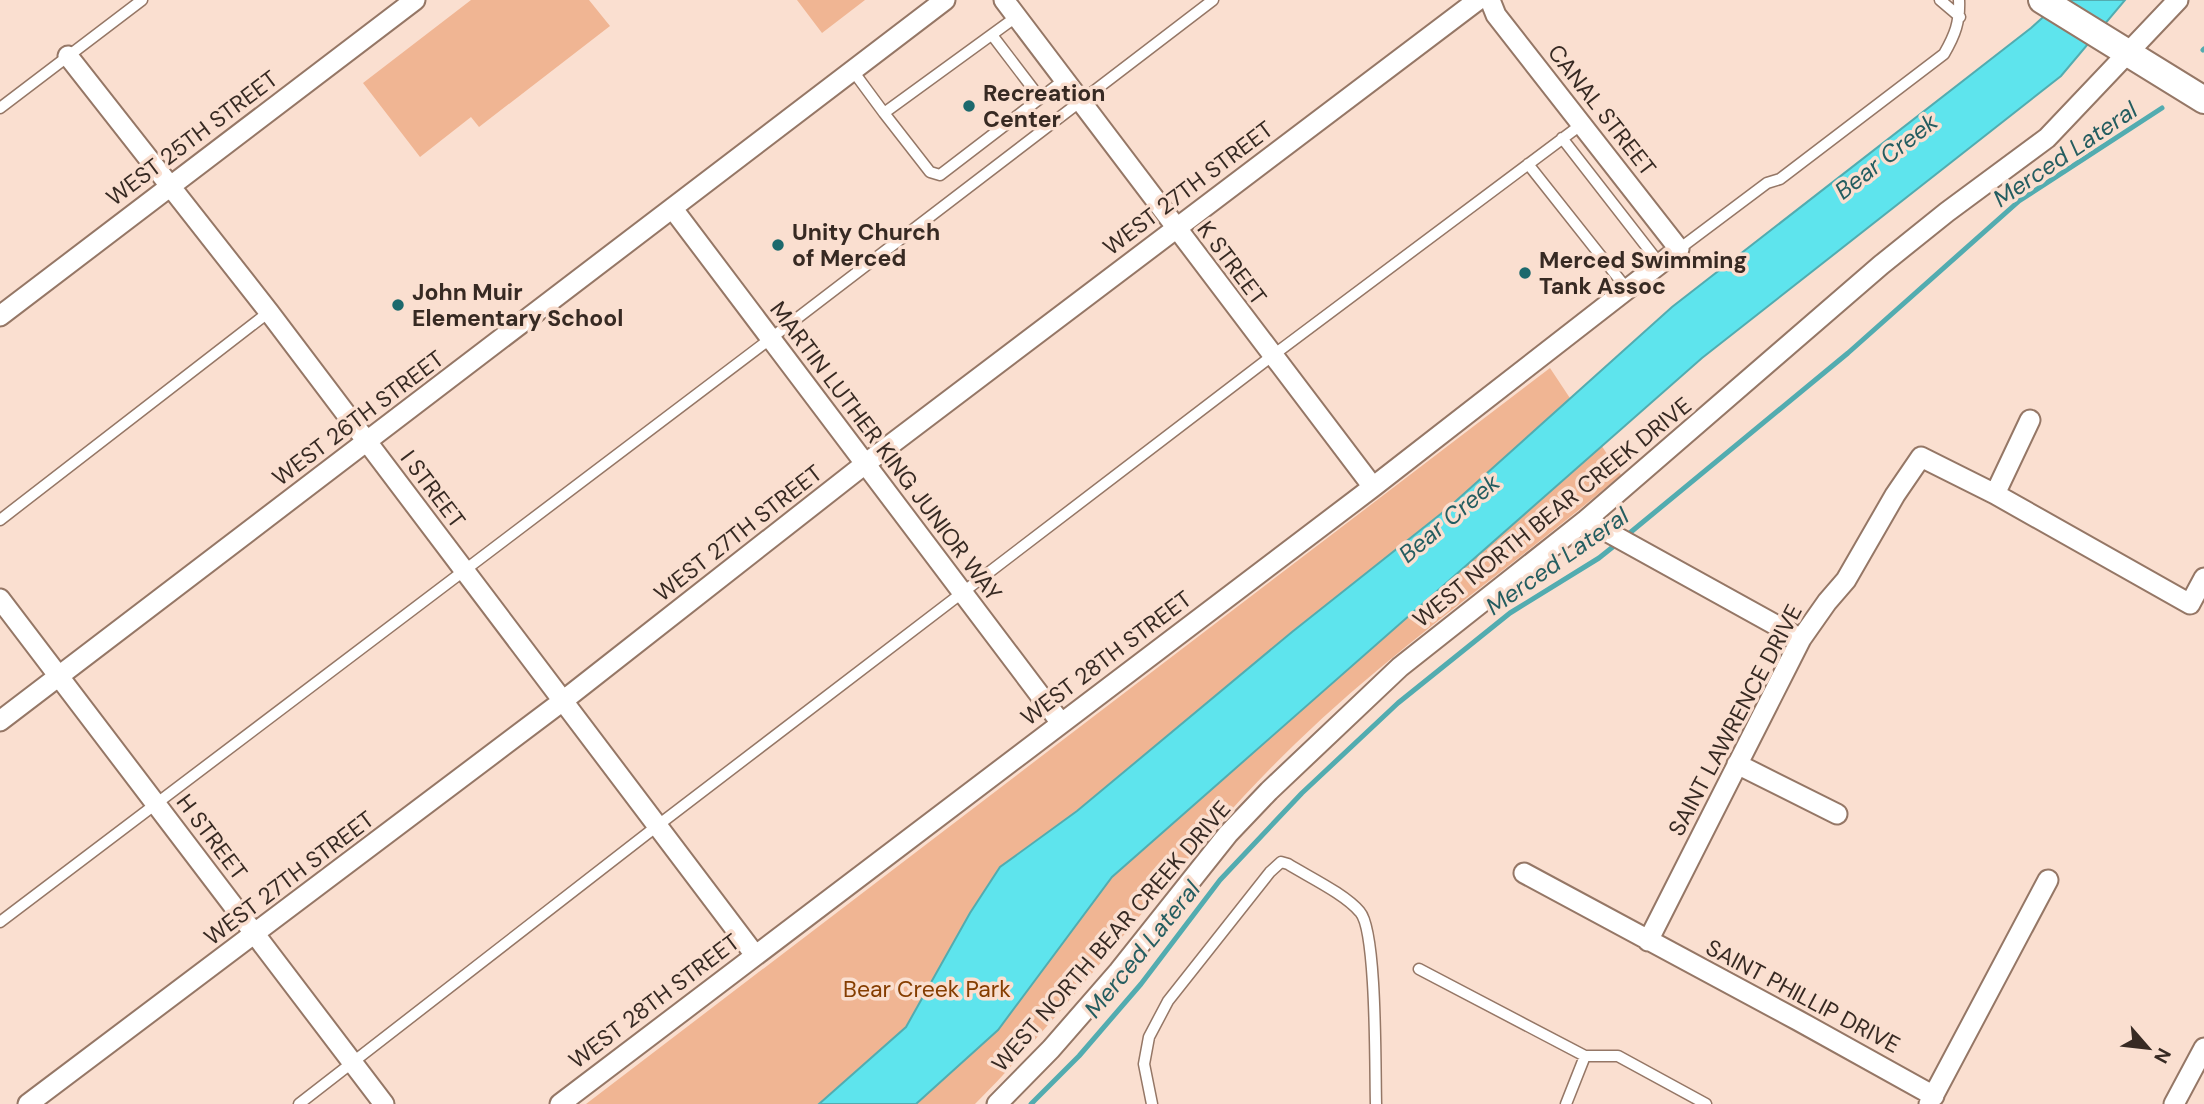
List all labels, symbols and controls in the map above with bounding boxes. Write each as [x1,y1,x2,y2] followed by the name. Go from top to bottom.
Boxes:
[1541,38,1663,182] street label: CANAL STREET
[100,64,284,212] street label: WEST 25TH STREET
[983,78,1106,134] place label: Recreation Center
[1987,94,2144,214] water label: Merced Lateral
[961,98,977,114] marker: Recreation Center
[1828,106,1944,206] water label: Bear Creek
[1097,114,1279,262] street label: WEST 27TH STREET
[1191,215,1274,311] street label: K STREET
[792,217,940,273] place label: Unity Church of Merced
[770,237,786,253] marker: Unity Church of Merced
[1539,245,1747,301] place label: Merced Swimming Tank Assoc
[1517,265,1533,281] marker: Merced Swimming Tank Assoc
[412,277,624,333] place label: John Muir Elementary School
[763,295,1009,607] street label: MARTIN LUTHER KING JUNIOR WAY
[390,297,406,313] marker: John Muir Elementary School
[266,344,450,492] street label: WEST 26TH STREET
[1407,390,1697,634] street label: WEST NORTH BEAR CREEK DRIVE
[394,444,472,534] street label: I STREET
[648,458,828,608] street label: WEST 27TH STREET
[1392,466,1506,569] water label: Bear Creek
[1479,500,1635,622] water label: Merced Lateral
[1015,584,1198,732] street label: WEST 28TH STREET
[1661,599,1809,841] street label: SAINT LAWRENCE DRIVE
[170,788,254,886] street label: H STREET
[985,794,1237,1078] street label: WEST NORTH BEAR CREEK DRIVE
[198,804,380,952] street label: WEST 27TH STREET
[1077,874,1207,1024] water label: Merced Lateral
[563,927,746,1075] street label: WEST 28TH STREET
[1701,932,1905,1060] street label: SAINT PHILLIP DRIVE
[843,974,1011,1004] park label: Bear Creek Park
[2113,1013,2183,1083] north arrow
[2148,1044,2177,1068] text: N

